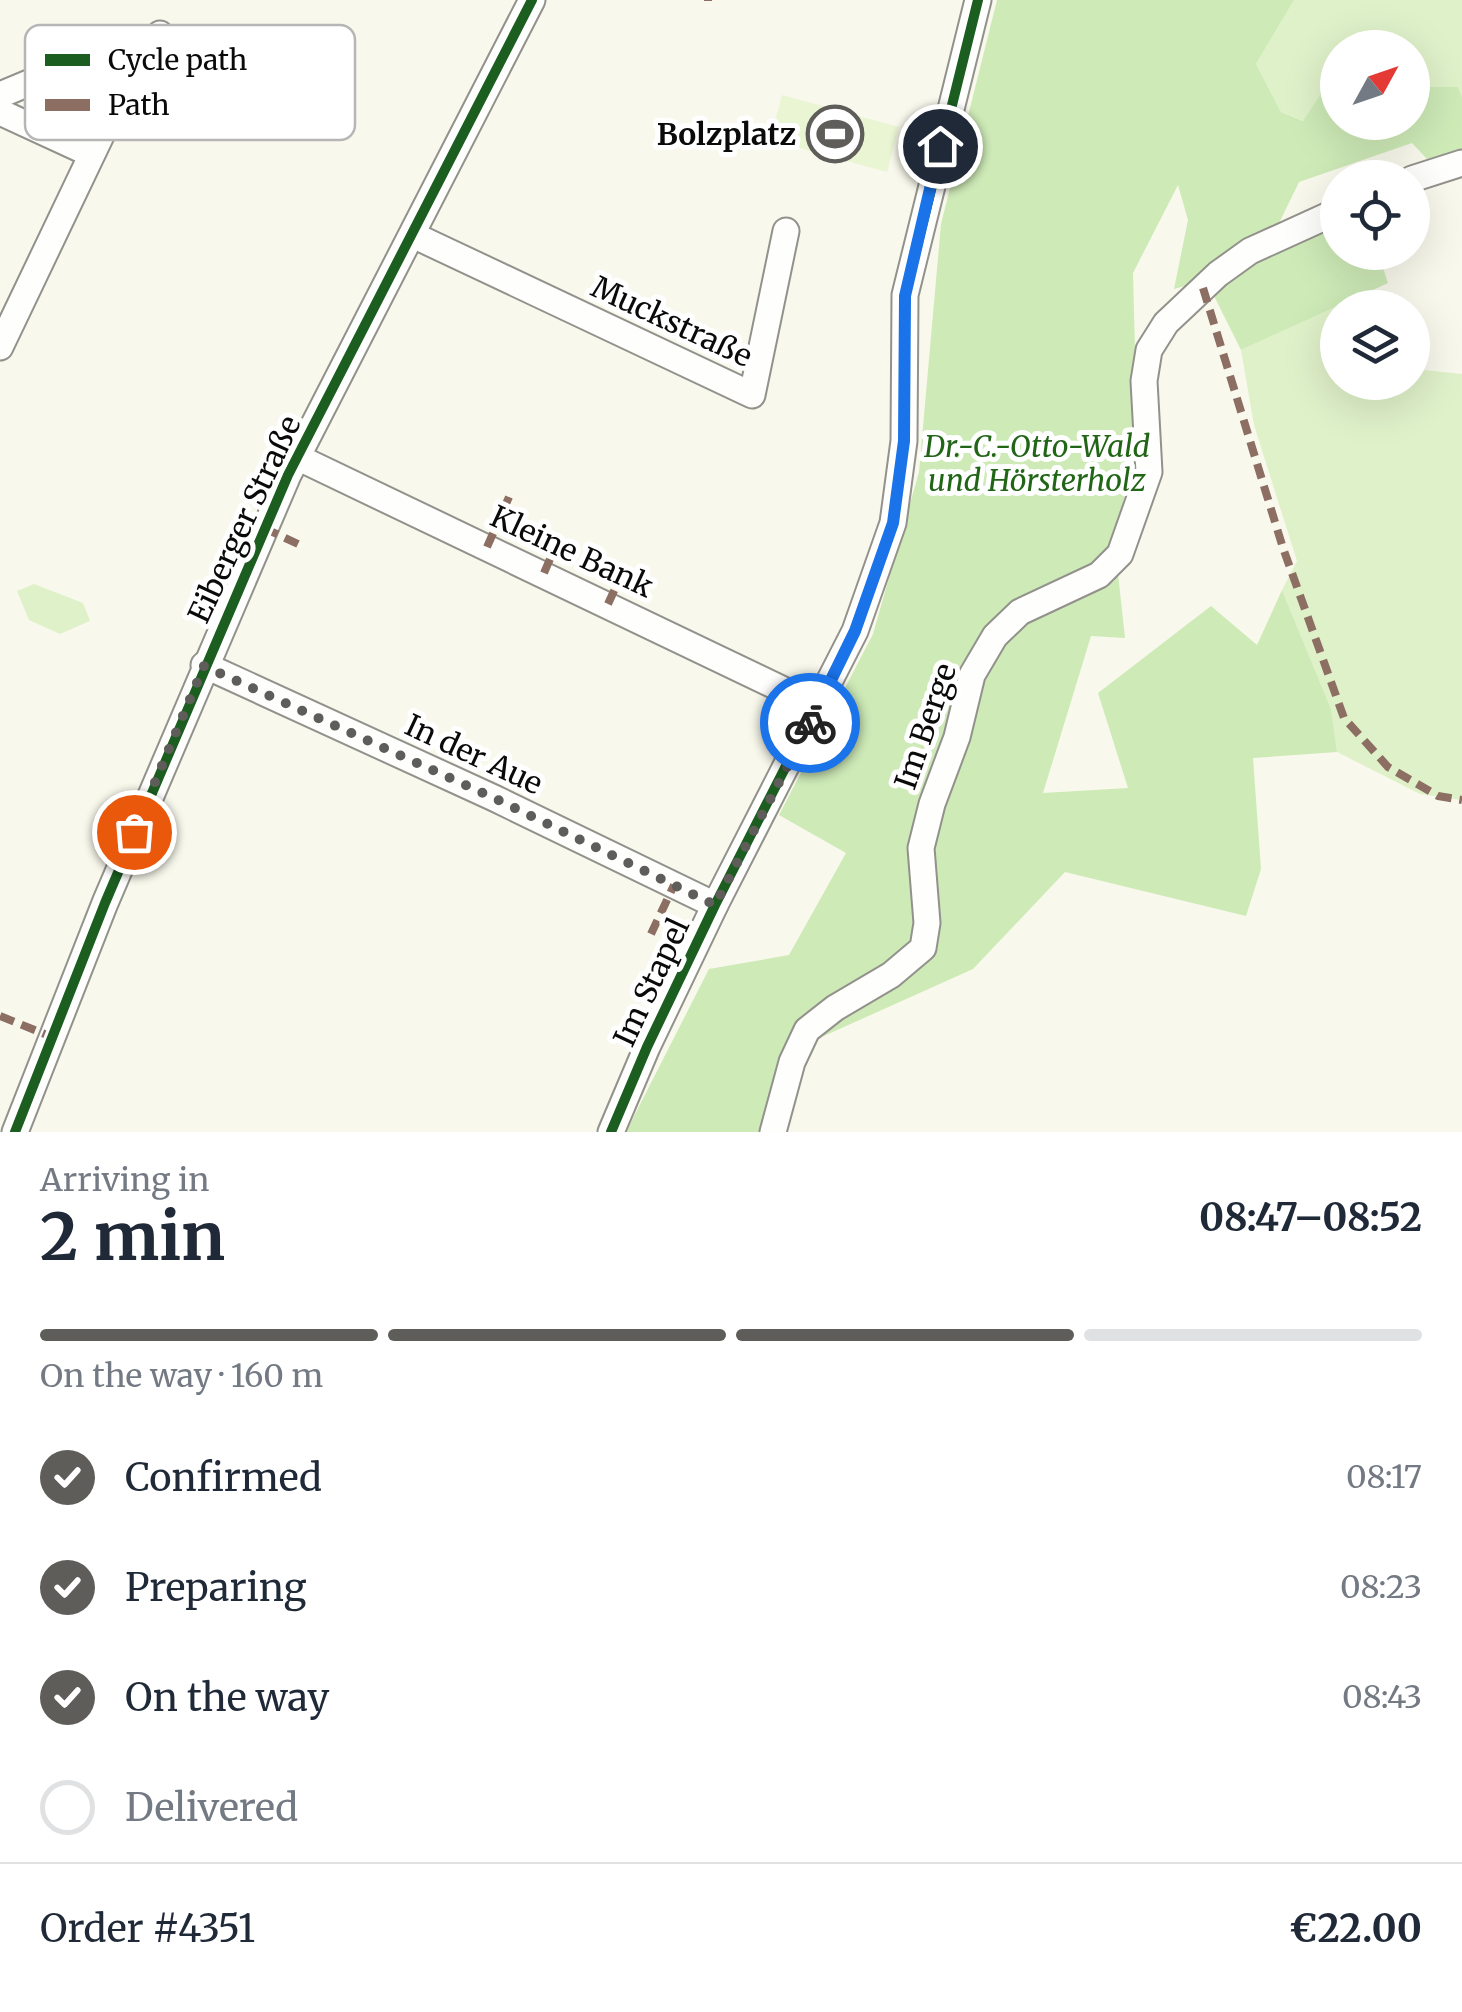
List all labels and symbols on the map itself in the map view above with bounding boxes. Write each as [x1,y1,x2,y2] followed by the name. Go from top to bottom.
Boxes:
[25,25,355,140] legend
[1320,30,1430,140] north arrow
[108,42,247,78] text: Cycle path
[108,87,170,123] text: Path
[805,104,865,164] sports icon: Bolzplatz
[898,104,983,189] pin
[657,115,796,153] place label: Bolzplatz
[586,267,758,375] street label: Muckstraße
[179,409,309,629] street label: Eiberger Straße
[923,427,1151,499] park label: Dr.-C.-Otto-Wald und Hörsterholz
[485,497,659,605] street label: Kleine Bank
[886,658,964,794] street label: Im Berge
[760,673,860,773] courier
[399,706,549,802] street label: In der Aue
[92,790,177,875] pin
[605,912,697,1052] street label: Im Stapel

